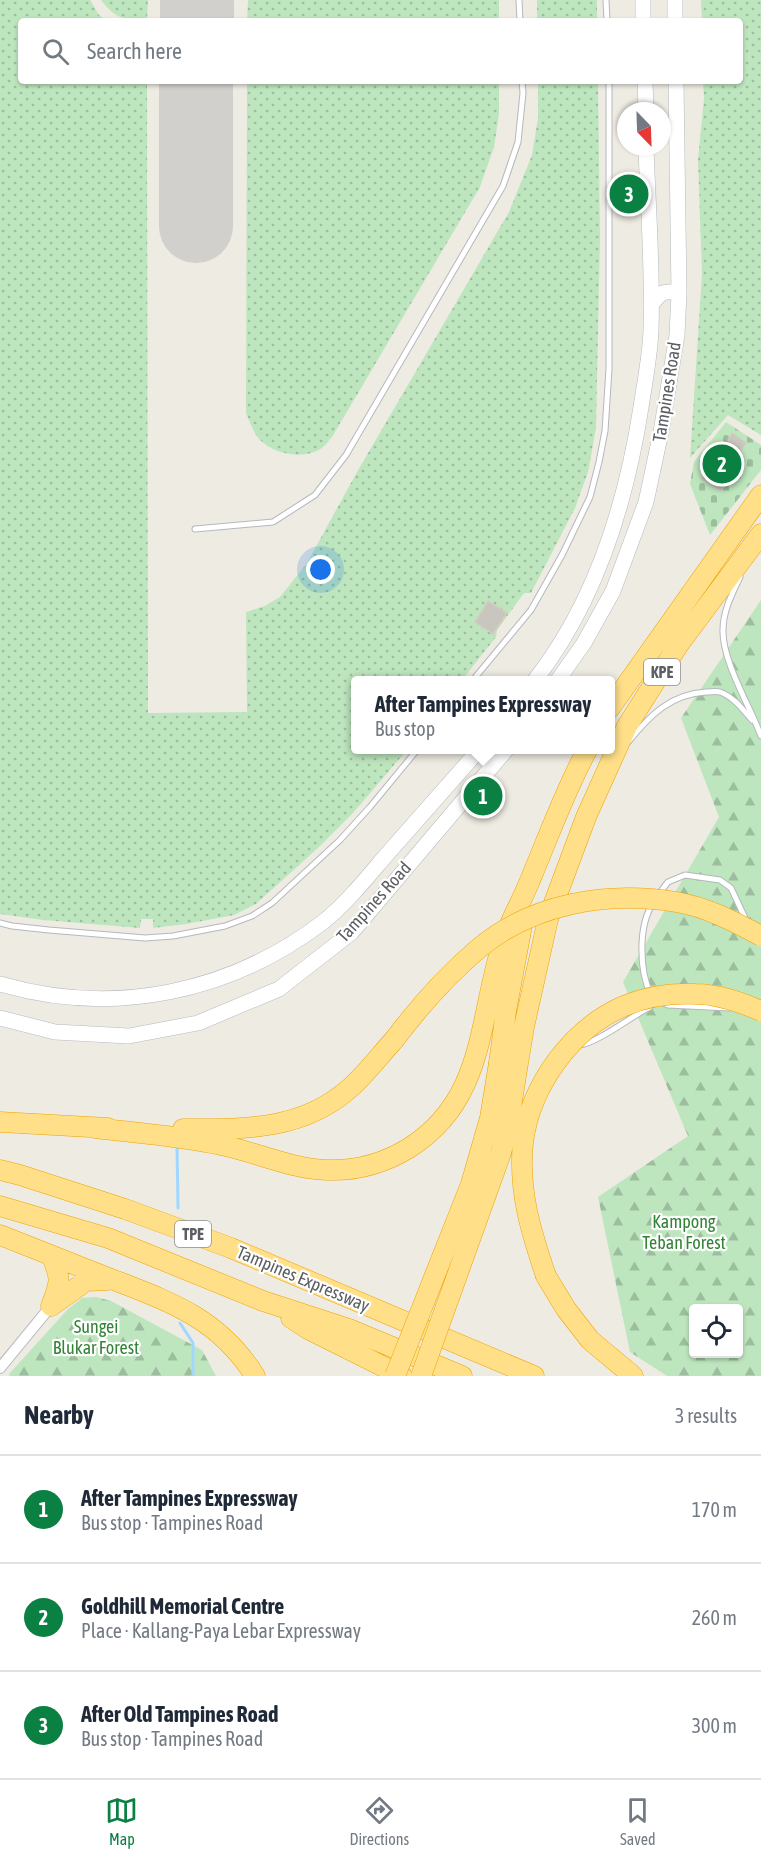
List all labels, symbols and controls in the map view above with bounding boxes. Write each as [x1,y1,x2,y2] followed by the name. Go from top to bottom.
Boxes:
[18,18,743,84] search box
[39,35,72,68] icon: search
[87,38,182,64] text: Search here
[617,102,671,156] north arrow
[610,172,648,216] pin: 3
[648,341,685,443] street label: Tampines Road
[702,442,742,486] pin: 2
[306,555,335,584] your location
[644,659,680,685] road number: KPE
[351,676,615,754] popup
[375,691,591,717] text: After Tampines Expressway
[375,717,435,740] text: Bus stop
[464,774,502,818] pin: 1
[332,857,415,946] street label: Tampines Road
[642,1211,726,1253] park label: Kampong Teban Forest
[175,1221,211,1247] road number: TPE
[234,1241,373,1316] street label: Tampines Expressway
[689,1304,743,1358] map controls
[689,1304,743,1358] button: locate
[53,1316,139,1358] park label: Sungei Blukar Forest
[24,1400,94,1430] text: Nearby
[675,1404,737,1427] text: 3 results
[81,1485,297,1511] text: After Tampines Expressway
[39,1498,48,1521] text: 1
[692,1498,737,1521] text: 170 m
[81,1511,263,1534] text: Bus stop · Tampines Road
[81,1593,284,1619] text: Goldhill Memorial Centre
[39,1606,48,1629] text: 2
[692,1606,737,1629] text: 260 m
[81,1619,361,1642] text: Place · Kallang-Paya Lebar Expressway
[81,1701,278,1727] text: After Old Tampines Road
[39,1714,48,1737] text: 3
[692,1714,737,1737] text: 300 m
[81,1727,263,1750] text: Bus stop · Tampines Road
[105,1794,138,1848] tab: Map
[349,1794,409,1848] tab: Directions
[620,1794,655,1848] tab: Saved

